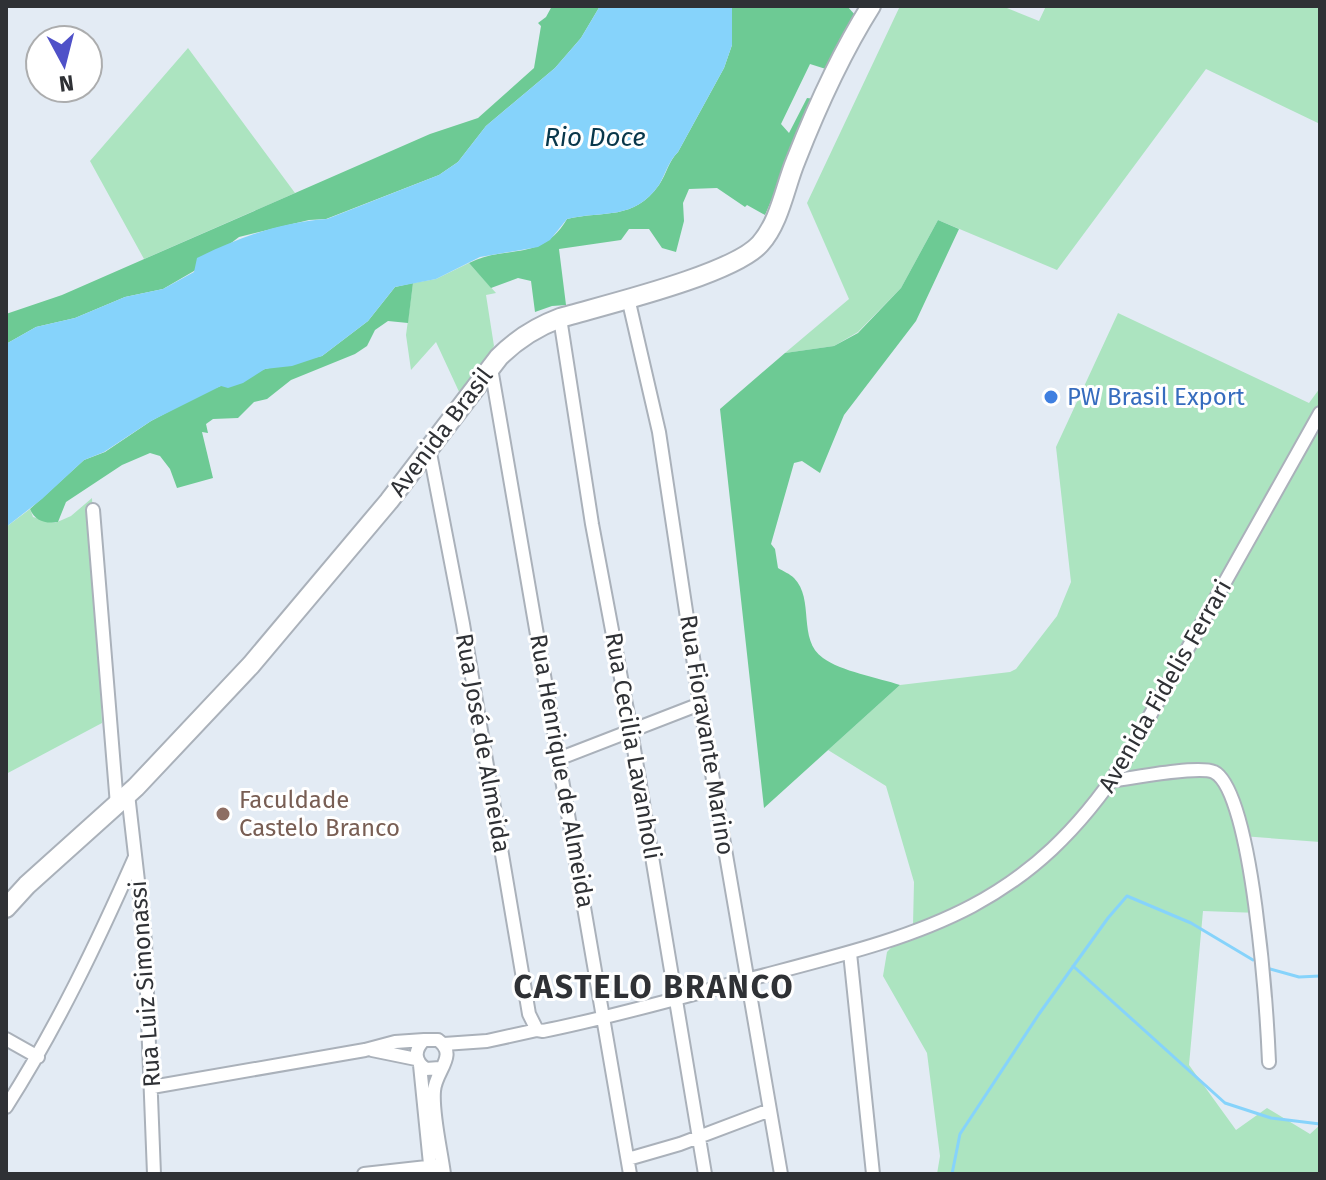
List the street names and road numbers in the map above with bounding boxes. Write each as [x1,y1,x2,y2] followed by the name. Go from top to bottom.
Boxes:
[383,362,499,502] street label: Avenida Brasil
[1093,575,1237,797] street label: Avenida Fidelis Ferrari
[674,613,740,857] street label: Rua Fioravante Marino
[599,630,667,862] street label: Rua Cecilia Lavanholi
[450,631,516,855] street label: Rua José de Almeida
[524,632,600,910] street label: Rua Henrique de Almeida
[124,880,166,1088] street label: Rua Luiz Simonassi

